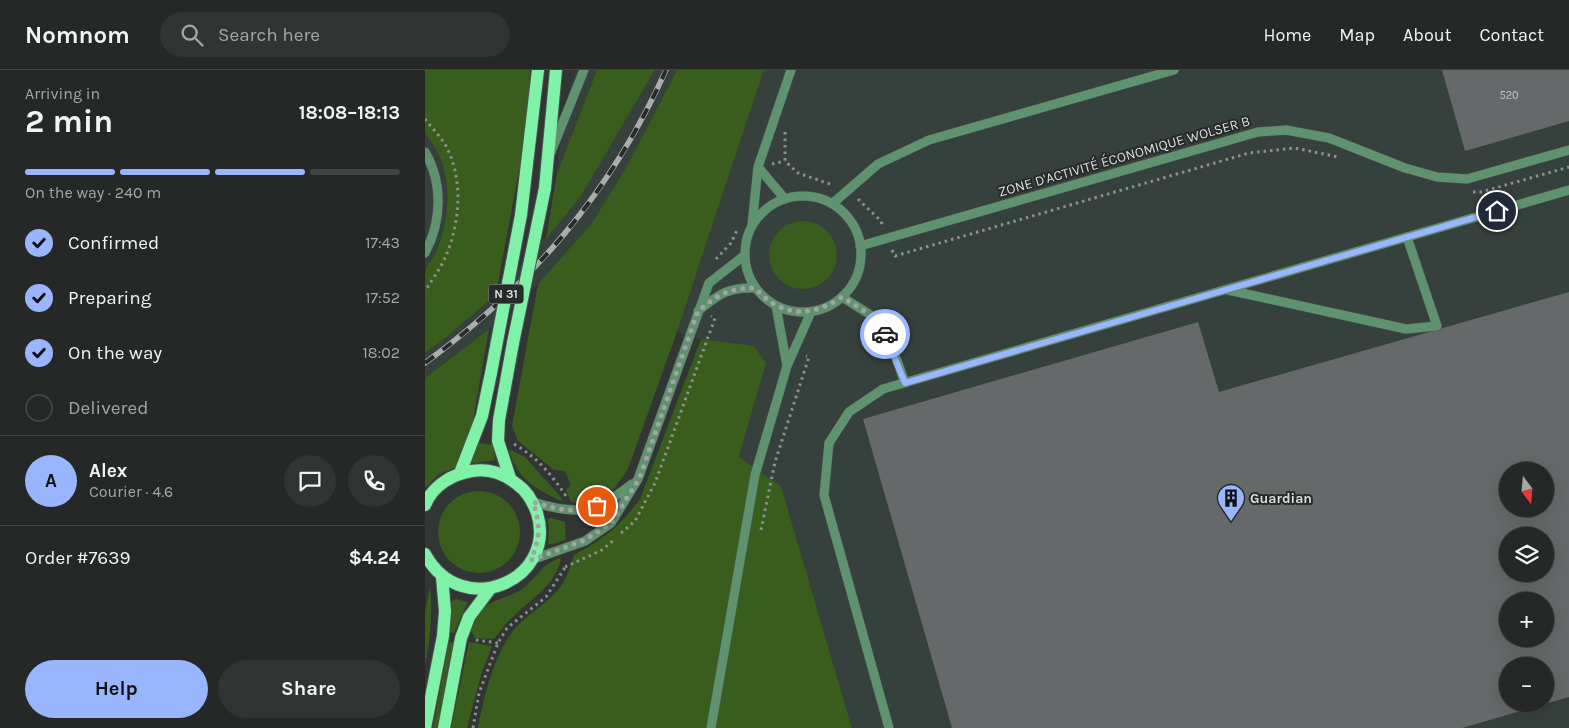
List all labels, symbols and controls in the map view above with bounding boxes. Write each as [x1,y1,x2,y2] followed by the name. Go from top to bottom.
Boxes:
[160,12,510,57] search box
[25,21,130,49] text: Nomnom
[178,21,206,49] icon: search
[218,24,320,46] text: Search here
[1263,24,1311,46] text: Home
[1339,24,1375,46] text: Map
[1403,24,1452,46] text: About
[1480,24,1544,46] text: Contact
[25,84,100,103] text: Arriving in
[1499,89,1519,102] house number: 520
[299,102,400,124] text: 18:08–18:13
[25,103,113,140] text: 2 min
[996,111,1252,201] street label: ZONE D'ACTIVITÉ ÉCONOMIQUE WOLSER B
[25,183,161,202] text: On the way · 240 m
[1476,190,1518,232] pin
[1483,197,1511,225] icon: home
[25,229,53,257] icon: check
[68,232,159,254] text: Confirmed
[365,233,400,252] text: 17:43
[25,284,53,312] icon: check
[489,284,523,303] road number: N 31
[68,287,151,309] text: Preparing
[365,288,400,307] text: 17:52
[860,309,910,359] courier
[871,320,899,348] icon: car
[25,339,53,367] icon: check
[68,342,162,364] text: On the way
[362,343,400,362] text: 18:02
[68,397,148,419] text: Delivered
[284,455,336,507] button: chat
[348,455,400,507] button: phone
[89,460,127,482] text: Alex
[1499,462,1554,518] north arrow
[1499,462,1554,712] map controls
[45,470,57,492] text: A
[89,482,173,501] text: Courier · 4.6
[1216,483,1246,522] building icon: Guardian
[576,485,618,527] pin
[1250,490,1312,507] place label: Guardian
[583,492,611,520] icon: bag
[1499,527,1554,582] button: layers
[25,547,130,569] text: Order #7639
[349,547,400,569] text: $4.24
[1499,592,1554,647] button: +
[1499,657,1554,712] button: −
[25,660,208,718] button: Help
[218,660,400,718] button: Share

